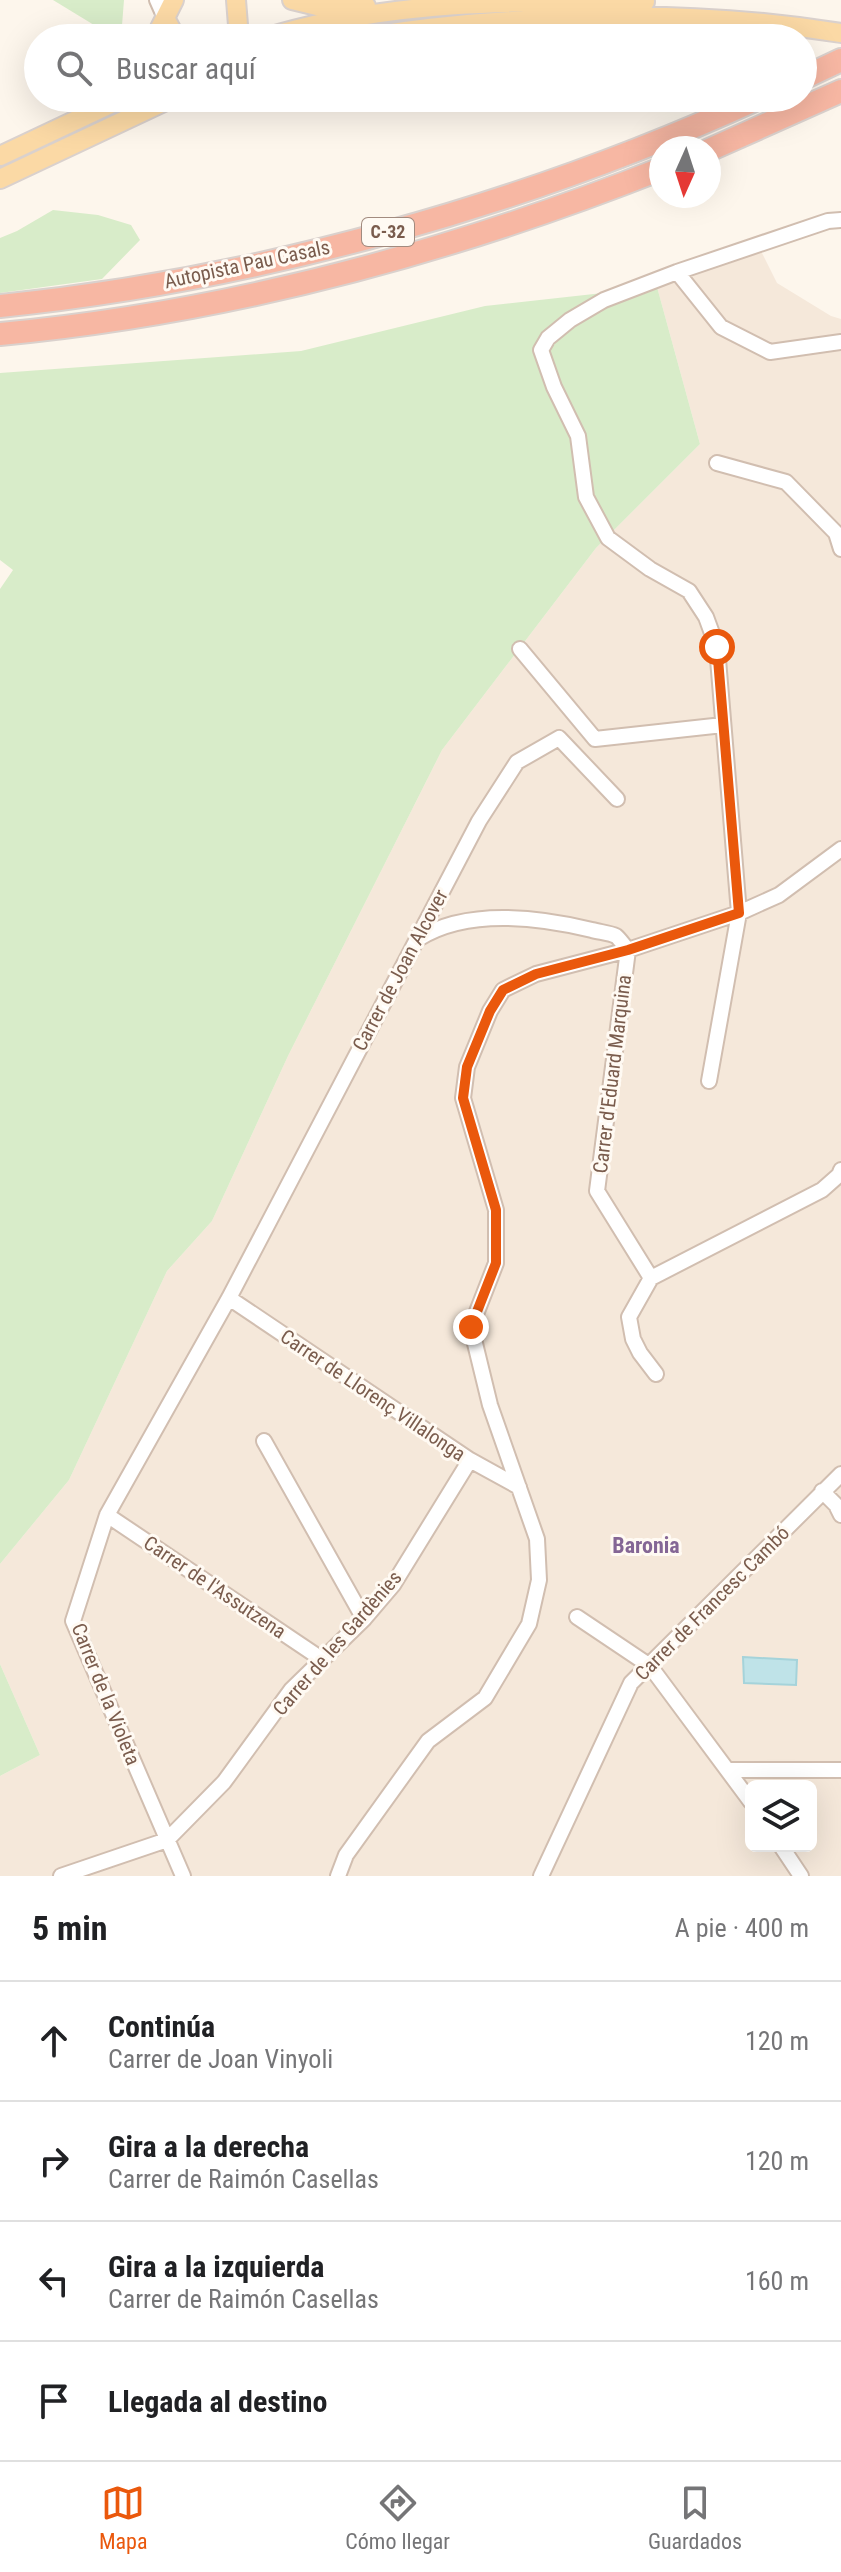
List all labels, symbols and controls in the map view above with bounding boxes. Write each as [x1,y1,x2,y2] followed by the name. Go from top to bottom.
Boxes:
[24,24,817,112] search box
[52,46,96,90] icon: search
[116,51,256,86] text: Buscar aquí
[649,136,721,208] north arrow
[362,218,414,246] road number: C-32
[162,235,332,293] street label: Autopista Pau Casals
[699,629,735,665] route start
[347,885,453,1055] street label: Carrer de Joan Alcover
[588,973,636,1175] street label: Carrer d'Eduard Marquina
[453,1309,489,1345] route end
[276,1324,470,1466] street label: Carrer de Llorenç Villalonga
[630,1521,794,1685] street label: Carrer de Francesc Cambó
[139,1531,291,1643] street label: Carrer de l'Assutzena
[612,1533,680,1558] district label: Baronia
[268,1566,406,1720] street label: Carrer de les Gardènies
[67,1620,145,1768] street label: Carrer de la Violeta
[745,1780,817,1852] map controls
[745,1780,817,1852] button: layers
[32,1908,108,1948] text: 5 min
[675,1913,809,1943] text: A pie · 400 m
[108,2009,215,2044] text: Continúa
[32,2019,76,2063] icon: ahead
[745,2026,809,2056] text: 120 m
[108,2044,333,2074] text: Carrer de Joan Vinyoli
[108,2129,309,2164] text: Gira a la derecha
[32,2139,76,2183] icon: right
[745,2146,809,2176] text: 120 m
[108,2164,379,2194] text: Carrer de Raimón Casellas
[108,2249,324,2284] text: Gira a la izquierda
[32,2259,76,2303] icon: left
[745,2266,809,2296] text: 160 m
[108,2284,379,2314] text: Carrer de Raimón Casellas
[32,2379,76,2423] icon: arrive
[108,2384,327,2419] text: Llegada al destino
[99,2481,147,2554] tab: Mapa
[345,2481,450,2554] tab: Cómo llegar
[648,2481,742,2554] tab: Guardados

